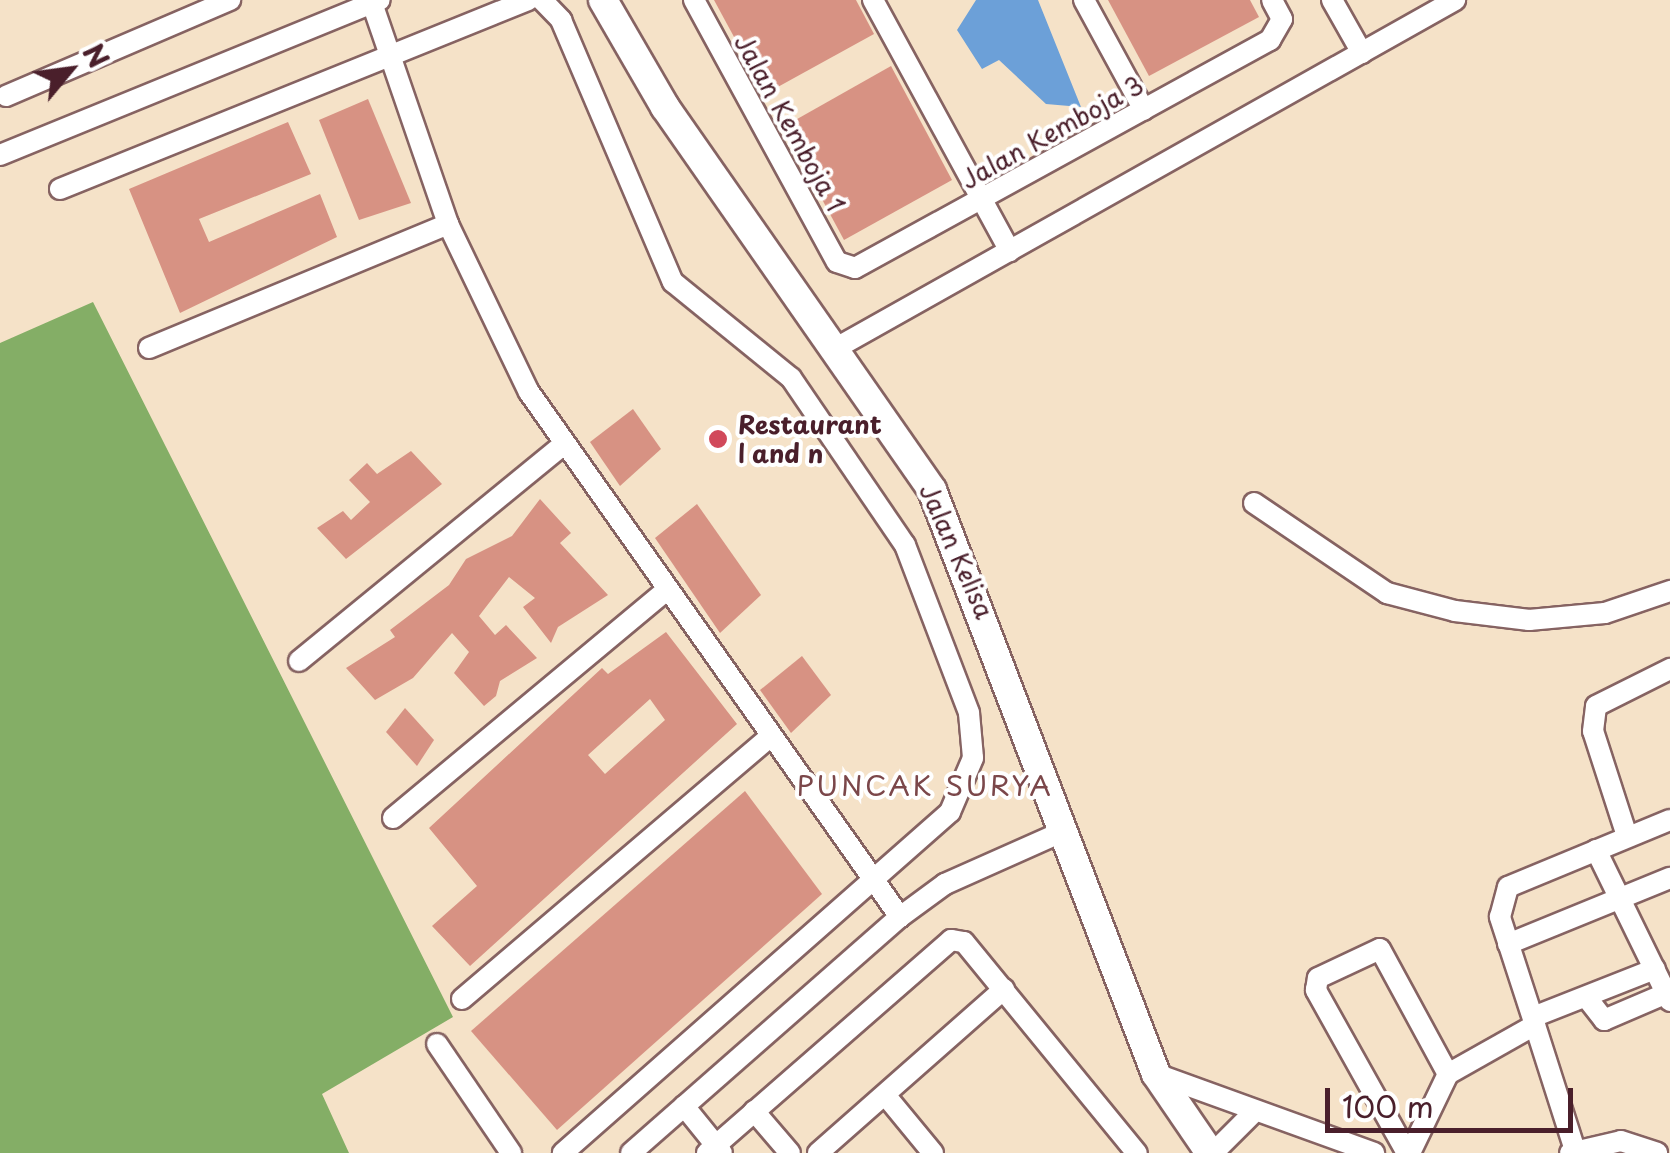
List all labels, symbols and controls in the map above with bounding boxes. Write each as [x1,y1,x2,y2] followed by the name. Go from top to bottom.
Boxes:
[20,20,120,120] north arrow
[729,29,851,217] street label: Jalan Kemboja 1
[72,35,121,75] text: N
[956,70,1148,194] street label: Jalan Kemboja 3
[738,410,882,469] place label: Restaurant l and n
[707,428,729,450] marker: Restaurant l and n
[914,479,1000,623] street label: Jalan Kelisa
[796,768,1054,802] district label: PUNCAK SURYA
[1330,1068,1578,1130] scale bar
[1342,1083,1434,1128] text: 100 m

